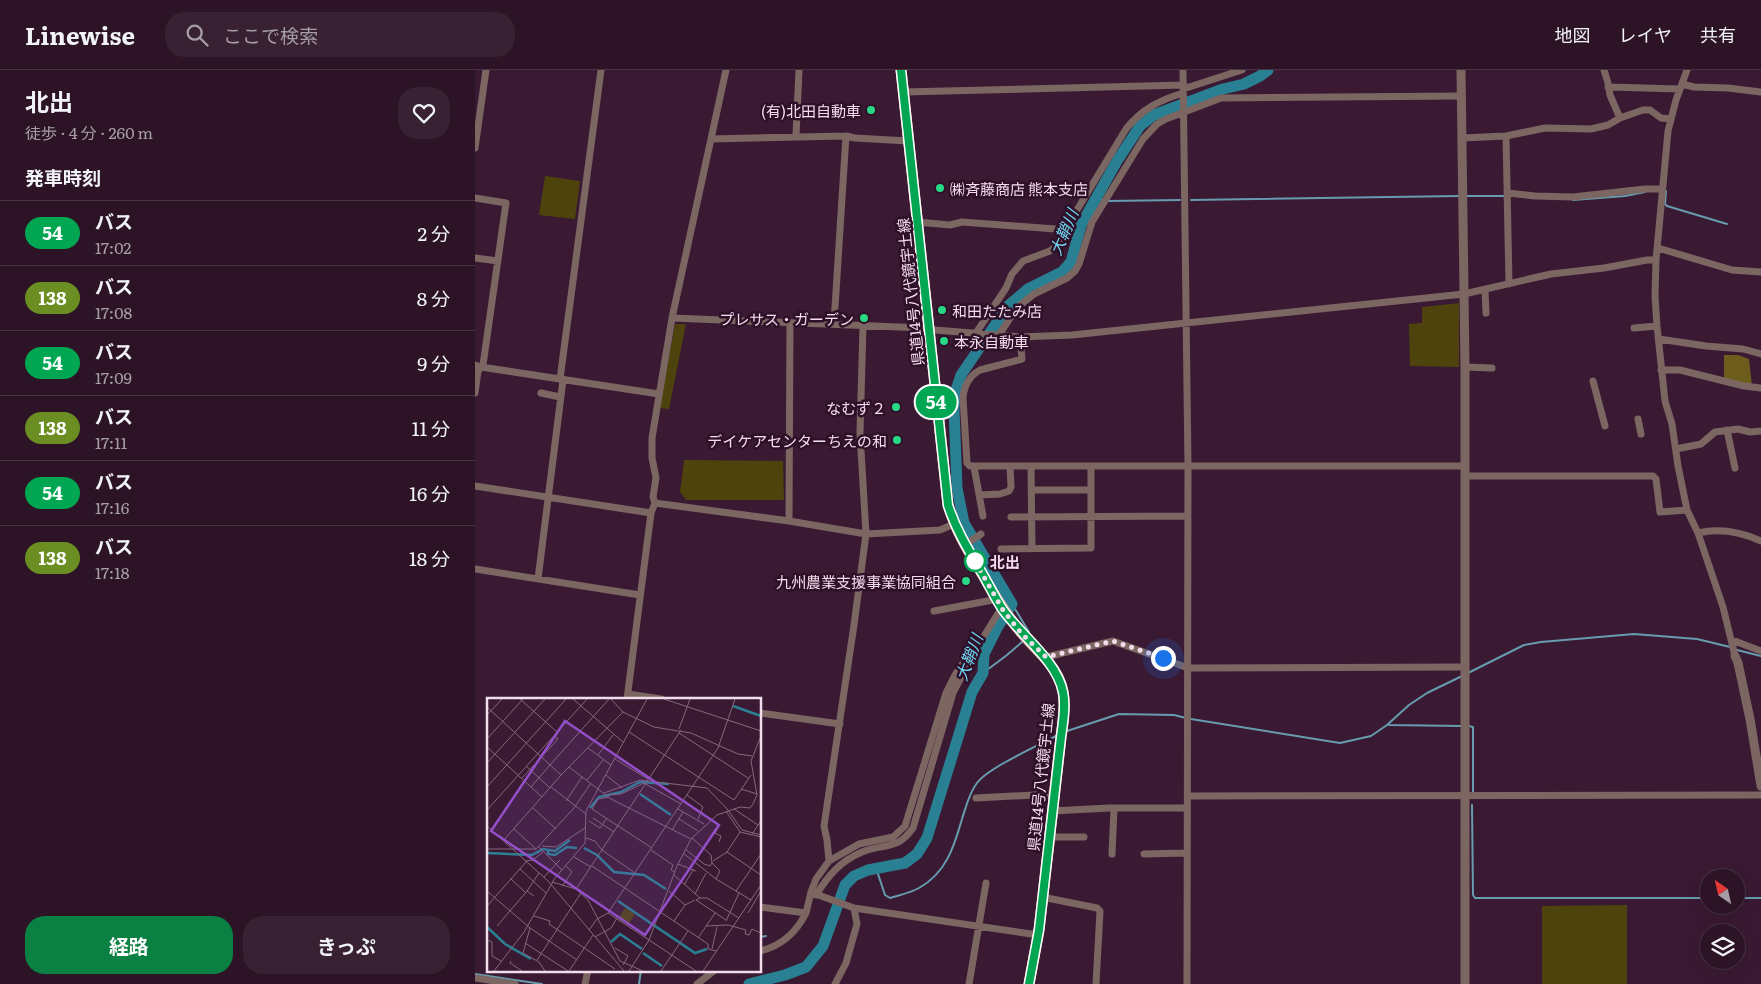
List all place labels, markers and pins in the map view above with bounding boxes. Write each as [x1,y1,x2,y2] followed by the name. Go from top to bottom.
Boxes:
[761,99,861,122] place label: (有)北田自動車
[865,104,877,116] marker: (有)北田自動車
[950,177,1088,200] place label: ㈱斉藤商店 熊本支店
[934,182,946,194] marker: ㈱斉藤商店 熊本支店
[952,299,1042,322] place label: 和田たたみ店
[936,304,948,316] marker: 和田たたみ店
[719,307,854,330] place label: プレサス・ガーデン
[858,312,870,324] marker: プレサス・ガーデン
[954,330,1029,353] place label: 本永自動車
[938,335,950,347] marker: 本永自動車
[826,396,886,419] place label: なむず２
[890,401,902,413] marker: なむず２
[707,429,887,452] place label: デイケアセンターちえの和
[891,434,903,446] marker: デイケアセンターちえの和
[964,550,986,572] marker: 北出
[990,550,1020,573] place label: 北出
[776,570,956,593] place label: 九州農業支援事業協同組合
[960,575,972,587] marker: 九州農業支援事業協同組合

